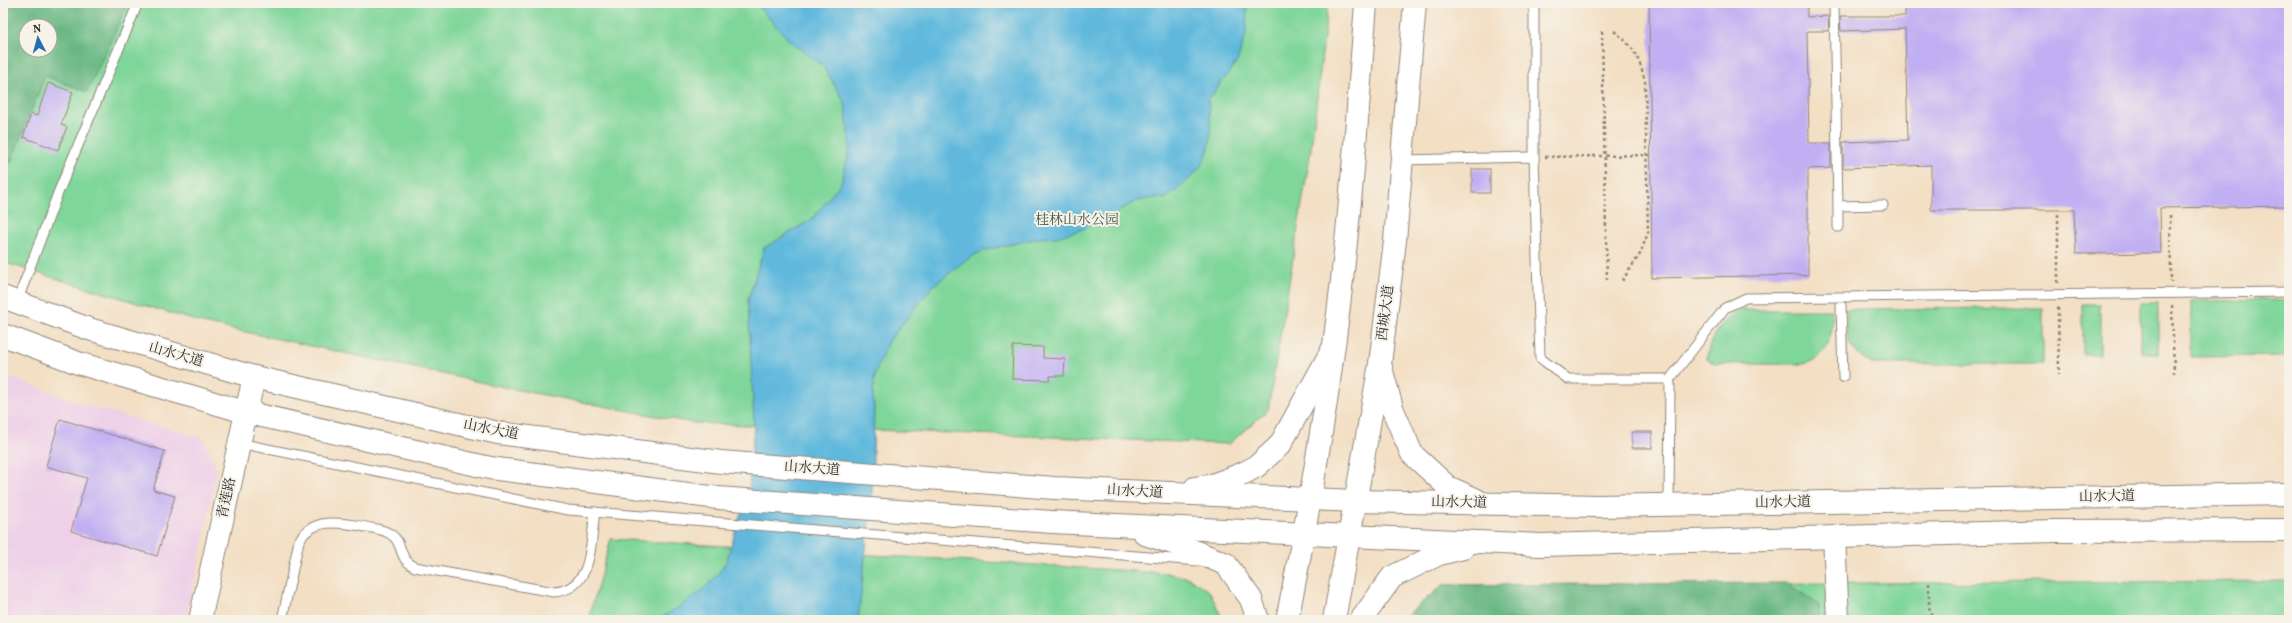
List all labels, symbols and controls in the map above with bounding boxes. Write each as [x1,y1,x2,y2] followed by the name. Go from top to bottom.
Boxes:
[18,18,58,58] north arrow
[32,22,42,37] text: N
[1035,211,1119,230] park label: 桂林山水公园
[1373,284,1399,342] street label: 西城大道
[146,338,206,372] street label: 山水大道
[462,415,520,445] street label: 山水大道
[783,458,841,480] street label: 山水大道
[213,475,241,521] street label: 青莲路
[1107,481,1163,503] street label: 山水大道
[2079,487,2135,507] street label: 山水大道
[1431,493,1487,513] street label: 山水大道
[1755,493,1811,513] street label: 山水大道

